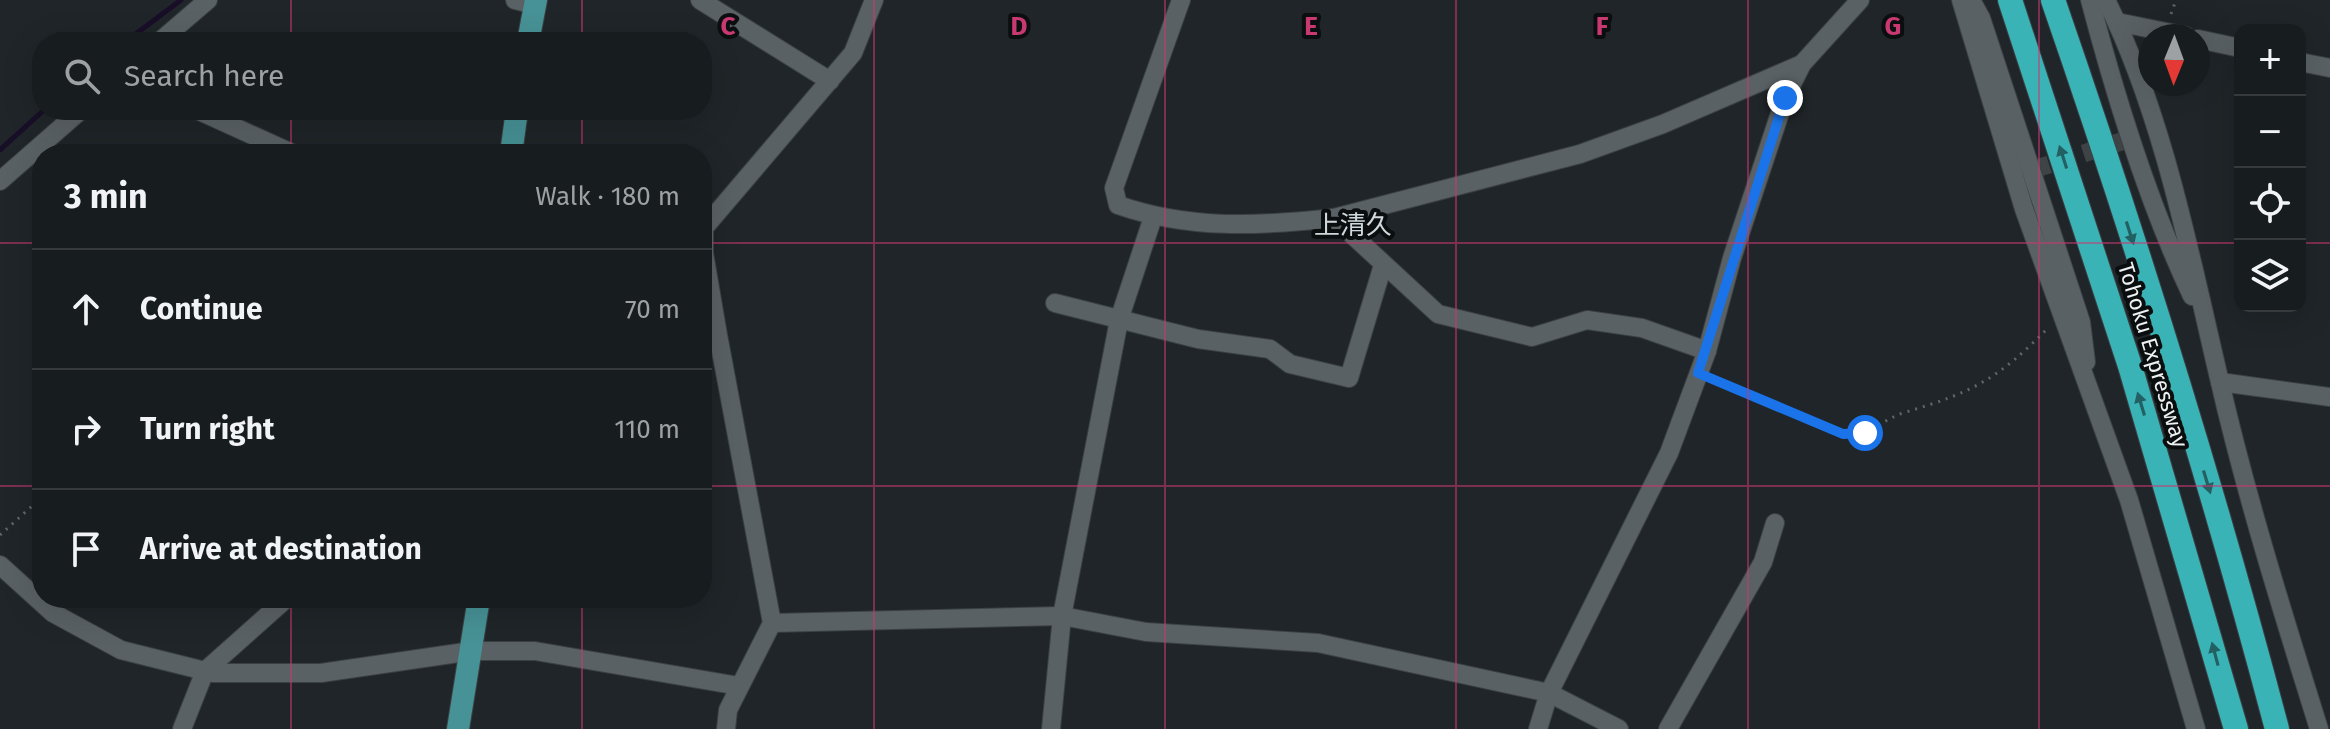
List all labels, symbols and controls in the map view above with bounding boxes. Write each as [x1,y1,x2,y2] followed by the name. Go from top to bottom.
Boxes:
[721,11,736,42] text: C
[1011,11,1028,42] text: D
[1304,11,1318,42] text: E
[1596,11,1609,42] text: F
[1885,11,1901,42] text: G
[2138,24,2210,96] north arrow
[2234,24,2306,312] map controls
[2234,24,2306,96] button: +
[32,32,712,120] search box
[60,54,104,98] icon: search
[124,58,284,94] text: Search here
[1767,80,1803,116] route end
[2234,96,2306,168] button: −
[2056,144,2069,168] one-way arrow
[2234,168,2306,240] button: locate
[64,176,148,217] text: 3 min
[535,181,680,212] text: Walk · 180 m
[1314,210,1392,241] district label: 上清久
[2124,222,2137,246] one-way arrow
[2234,240,2306,312] button: layers
[2112,259,2194,451] street label: Tohoku Expressway
[64,287,108,331] icon: ahead
[140,291,263,327] text: Continue
[625,294,680,325] text: 70 m
[2134,392,2147,416] one-way arrow
[64,407,108,451] icon: right
[140,411,275,447] text: Turn right
[614,414,680,445] text: 110 m
[1847,415,1883,451] route start
[2202,470,2214,494] one-way arrow
[64,527,108,571] icon: arrive
[140,531,422,567] text: Arrive at destination
[2208,641,2221,665] one-way arrow

